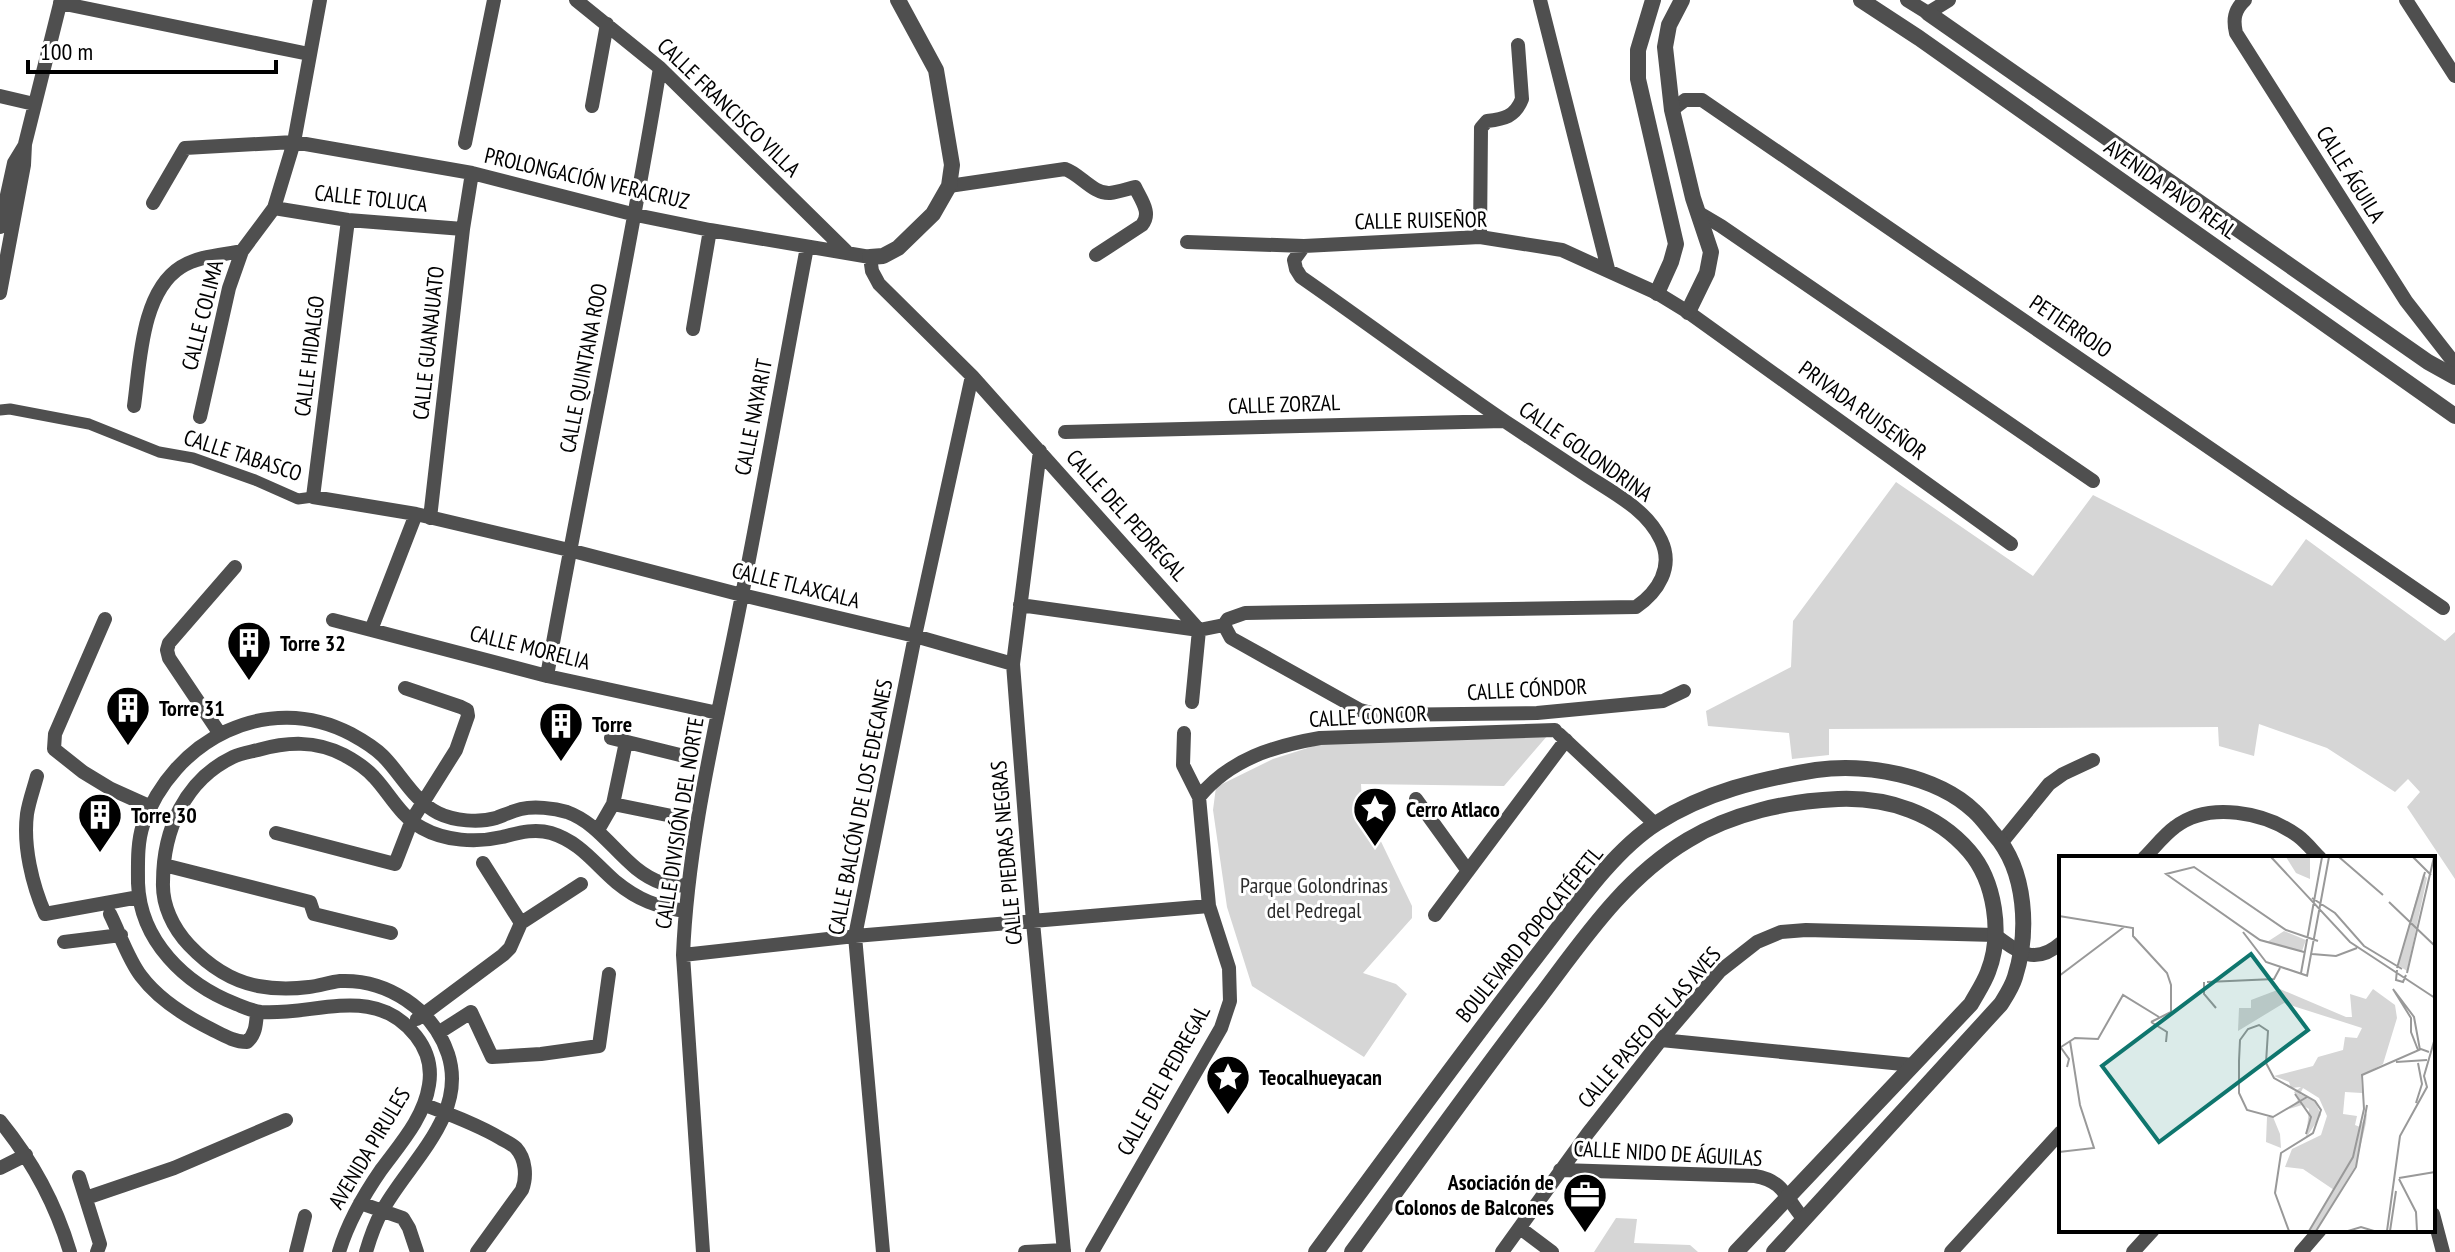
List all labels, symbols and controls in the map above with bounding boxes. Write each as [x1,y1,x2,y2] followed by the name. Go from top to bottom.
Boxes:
[28,24,276,74] scale bar
[652,32,807,183] street label: CALLE FRANCISCO VILLA
[40,36,93,67] text: 100 m
[2310,120,2392,228] street label: CALLE ÁGUILA
[2099,133,2243,245] street label: AVENIDA PAVO REAL
[482,141,692,215] street label: PROLONGACIÓN VERACRUZ
[313,178,429,218] street label: CALLE TOLUCA
[1354,205,1488,235] street label: CALLE RUISEÑOR
[175,256,229,373] street label: CALLE COLIMA
[406,265,450,421] street label: CALLE GUANAJUATO
[553,281,613,455] street label: CALLE QUINTANA ROO
[2024,288,2118,364] street label: PETIERROJO
[288,294,330,418] street label: CALLE HIDALGO
[1794,354,1932,466] street label: PRIVADA RUISEÑOR
[728,356,778,478] street label: CALLE NAYARIT
[1227,388,1341,420] street label: CALLE ZORZAL
[1514,395,1659,508] street label: CALLE GOLONDRINA
[180,423,306,487] street label: CALLE TABASCO
[1061,443,1193,587] street label: CALLE DEL PEDREGAL
[729,556,863,615] street label: CALLE TLAXCALA
[225,619,273,682] building icon: Torre 32
[467,619,594,676] street label: CALLE MORELIA
[280,629,346,657] place label: Torre 32
[1466,672,1588,706] street label: CALLE CÓNDOR
[821,677,899,937] street label: CALLE BALCÓN DE LOS EDECANES
[104,684,152,747] building icon: Torre 31
[159,694,225,722] place label: Torre 31
[1308,699,1428,733] street label: CALLE CONCOR
[537,700,585,763] building icon: Torre
[592,710,632,738] place label: Torre
[648,715,710,931] street label: CALLE DIVISIÓN DEL NORTE
[984,760,1028,946] street label: CALLE PIEDRAS NEGRAS
[1351,785,1399,848] place icon: Cerro Atlaco
[76,791,124,854] building icon: Torre 30
[1406,795,1500,823] place label: Cerro Atlaco
[131,801,197,829] place label: Torre 30
[1449,840,1609,1028] street label: BOULEVARD POPOCATÉPETL
[2059,856,2435,1232] inset map
[1240,871,1388,924] park label: Parque Golondrinas del Pedregal
[1571,941,1727,1113] street label: CALLE PASEO DE LAS AVES
[1110,1000,1216,1160] street label: CALLE DEL PEDREGAL
[1204,1053,1252,1116] place icon: Teocalhueyacan
[1259,1063,1382,1091] place label: Teocalhueyacan
[322,1082,416,1214] street label: AVENIDA PIRULES
[1573,1134,1763,1172] street label: CALLE NIDO DE ÁGUILAS
[1395,1168,1554,1221] place label: Asociación de Colonos de Balcones
[1561,1171,1609,1234] office icon: Asociación de Colonos de Balcones

